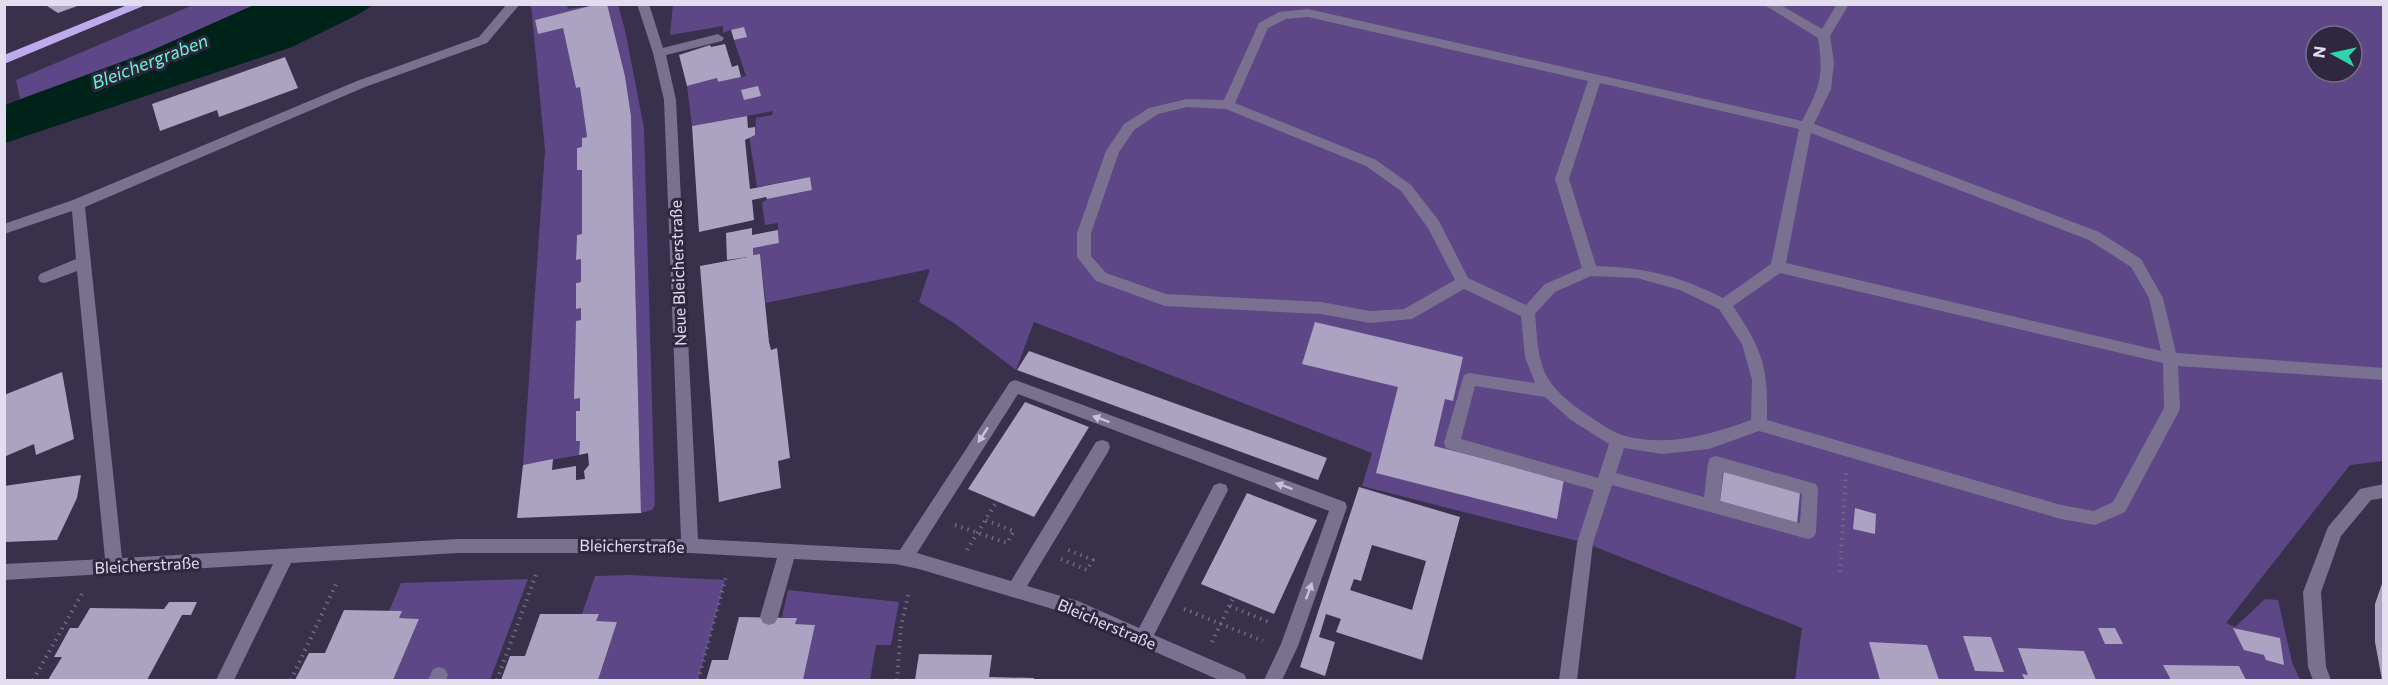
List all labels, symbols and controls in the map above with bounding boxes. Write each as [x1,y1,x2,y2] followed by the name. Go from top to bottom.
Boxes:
[2304,24,2364,84] north arrow
[88,29,211,93] water label: Bleichergraben
[2308,45,2329,59] text: N
[665,200,690,346] street label: Neue Bleicherstraße
[1092,414,1110,423] one-way arrow
[977,427,988,443] one-way arrow
[1275,481,1293,491] one-way arrow
[579,535,685,556] street label: Bleicherstraße
[94,552,200,577] street label: Bleicherstraße
[1304,581,1314,599] one-way arrow
[1055,594,1159,653] street label: Bleicherstraße

